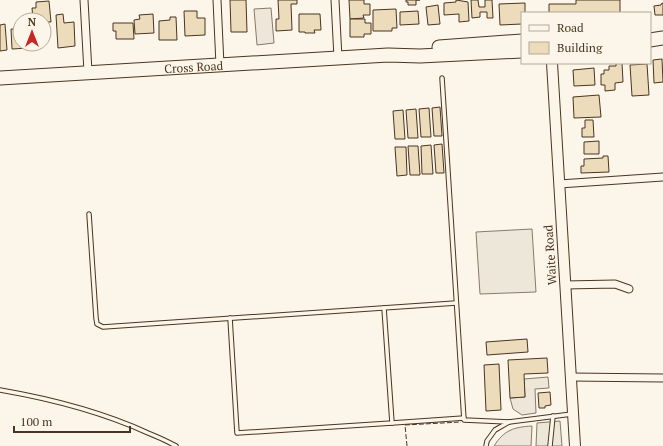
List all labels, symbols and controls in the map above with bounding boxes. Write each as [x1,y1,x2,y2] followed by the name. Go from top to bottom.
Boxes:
[12,12,52,52] north arrow
[521,12,651,64] legend
[28,15,37,29] text: N
[557,20,584,35] text: Road
[557,40,603,55] text: Building
[164,57,224,76] street label: Cross Road
[540,224,560,286] street label: Waite Road
[14,408,130,434] scale bar
[20,414,53,429] text: 100 m

